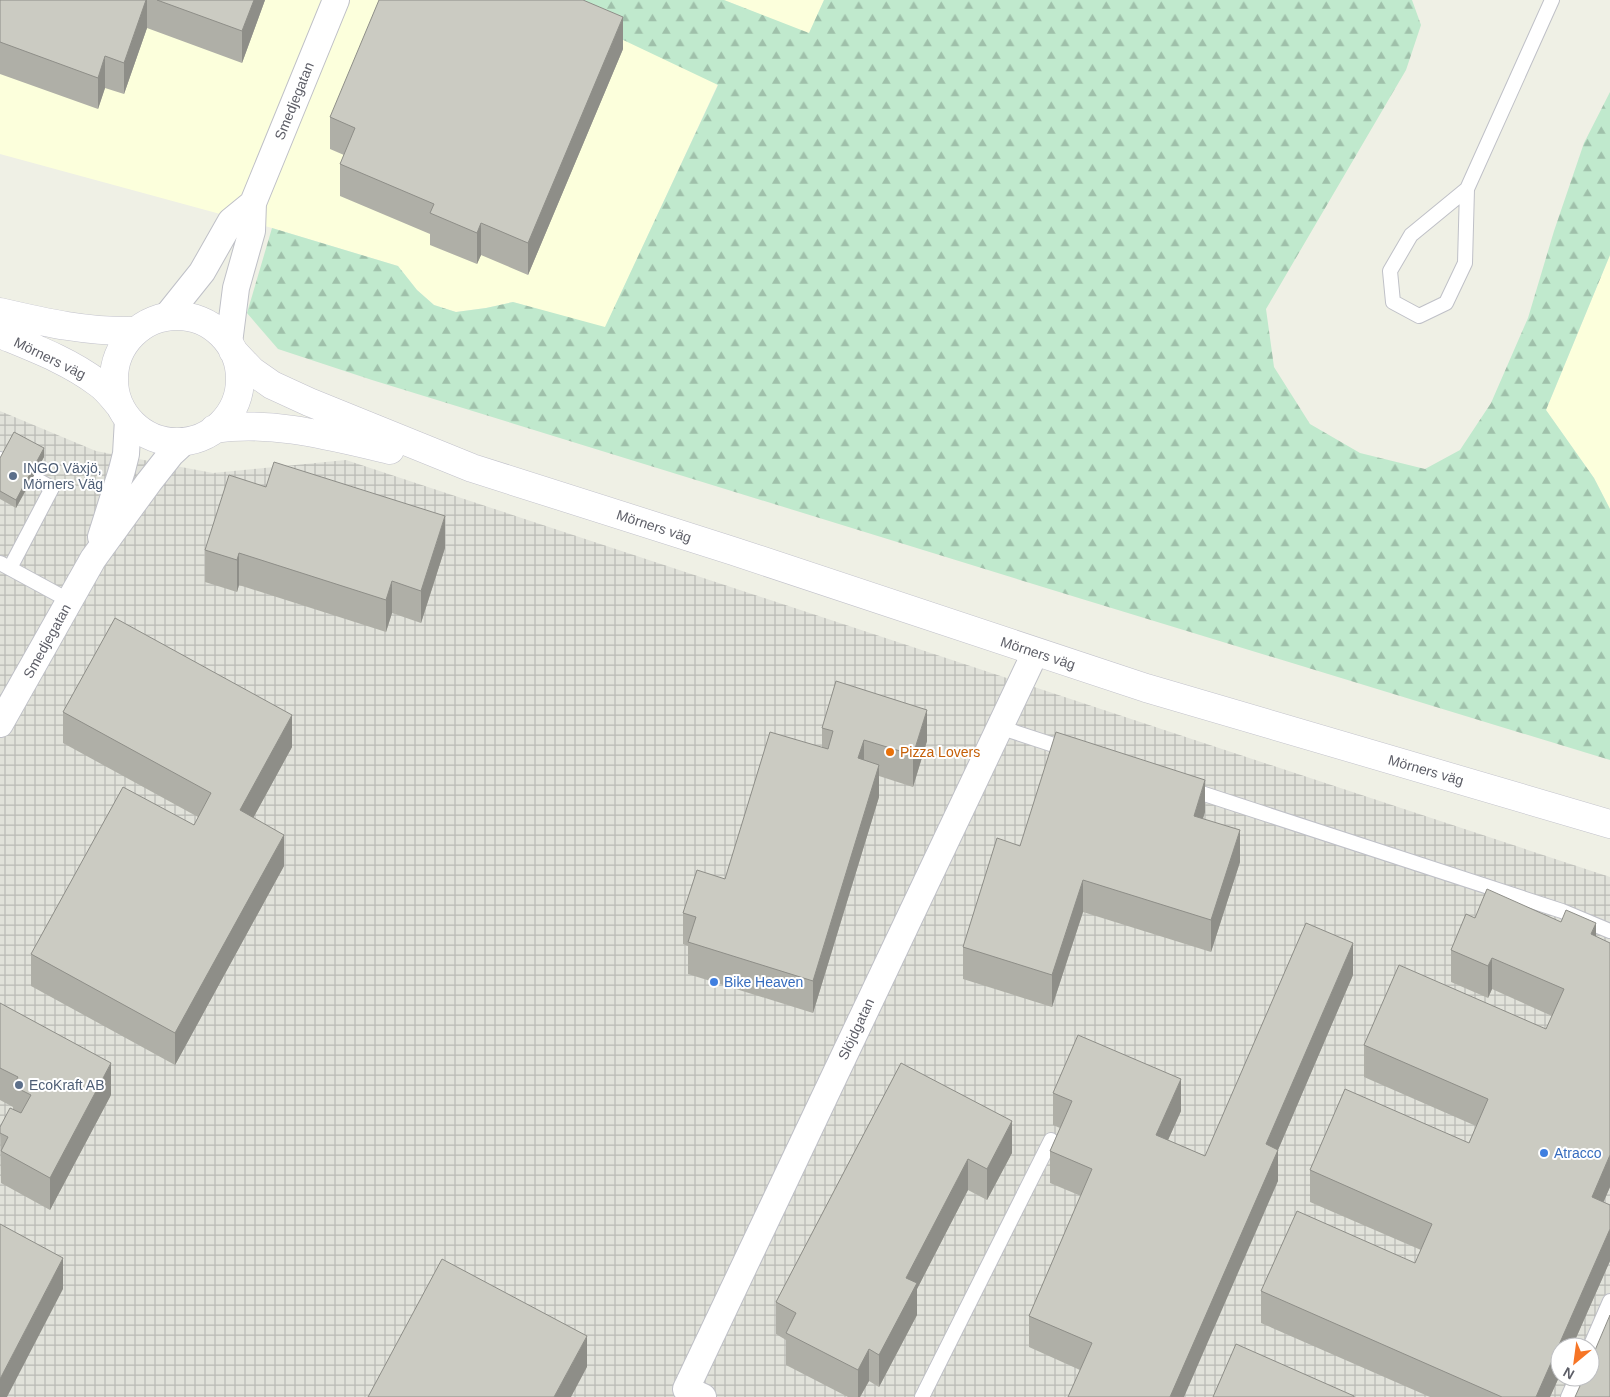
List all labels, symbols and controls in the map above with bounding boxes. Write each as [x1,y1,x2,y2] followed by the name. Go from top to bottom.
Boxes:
[271,60,317,142] street label: Smedjegatan
[12,334,88,382] street label: Mörners väg
[23,460,103,492] place label: INGO Växjö, Mörners Väg
[7,470,19,482] marker: INGO Växjö, Mörners Väg
[615,506,693,546] street label: Mörners väg
[20,601,74,681] street label: Smedjegatan
[999,633,1077,673] street label: Mörners väg
[900,744,980,760] place label: Pizza Lovers
[884,746,896,758] marker: Pizza Lovers
[1386,752,1466,788] street label: Mörners väg
[724,974,803,990] place label: Bike Heaven
[708,976,720,988] marker: Bike Heaven
[835,996,877,1062] street label: Slöjdgatan
[29,1077,104,1093] place label: EcoKraft AB
[13,1079,25,1091] marker: EcoKraft AB
[1554,1145,1602,1161] place label: Atracco
[1538,1147,1550,1159] marker: Atracco
[1550,1337,1600,1387] north arrow
[1560,1364,1577,1383] text: N

